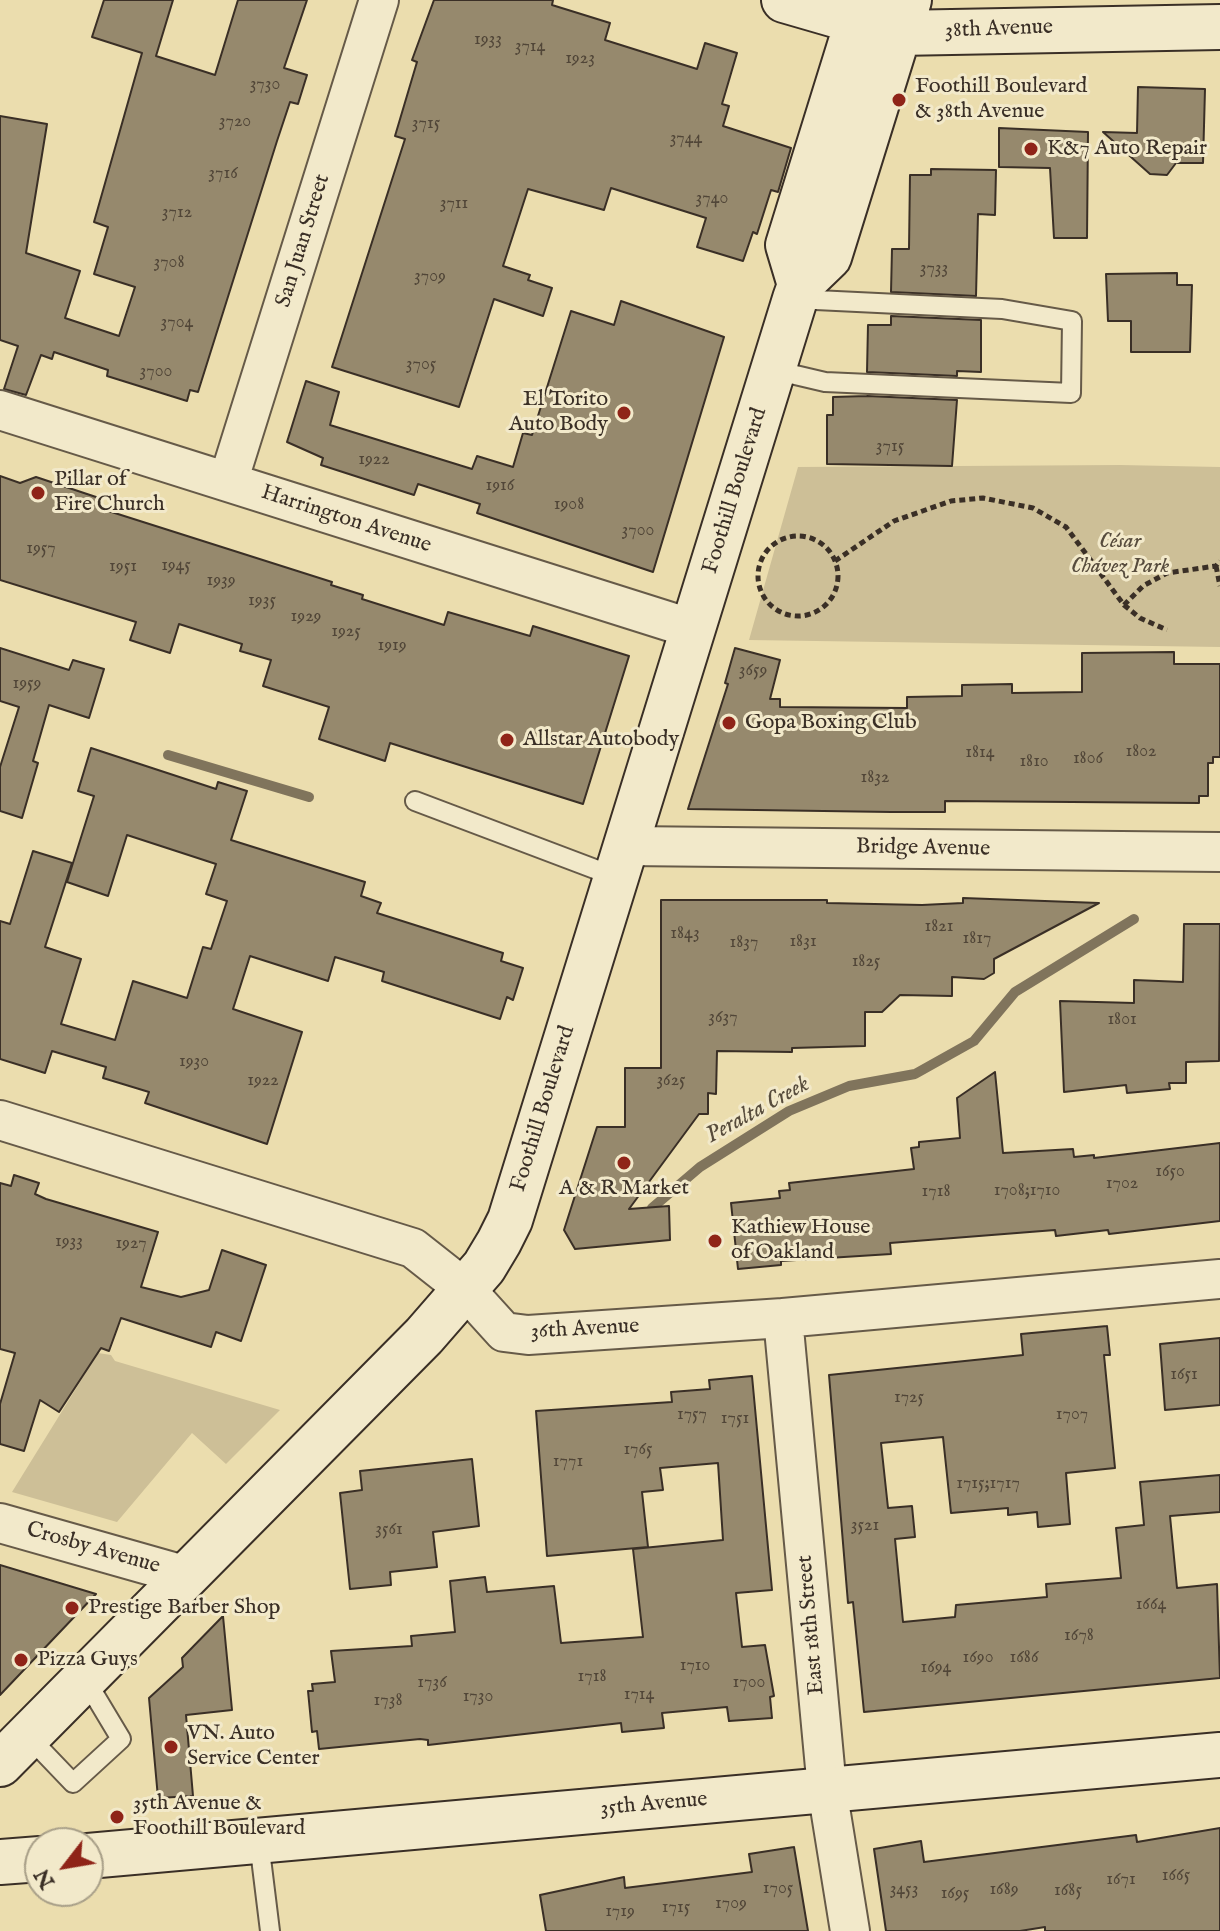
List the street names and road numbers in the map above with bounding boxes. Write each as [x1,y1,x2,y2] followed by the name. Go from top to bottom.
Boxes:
[945,15,1053,45] street label: 38th Avenue
[271,171,337,311] street label: San Juan Street
[698,405,774,577] street label: Foothill Boulevard
[258,480,434,560] street label: Harrington Avenue
[856,835,990,863] street label: Bridge Avenue
[506,1023,582,1195] street label: Foothill Boulevard
[530,1314,640,1346] street label: 36th Avenue
[23,1517,163,1581] street label: Crosby Avenue
[793,1554,831,1696] street label: East 18th Street
[599,1787,709,1823] street label: 35th Avenue

